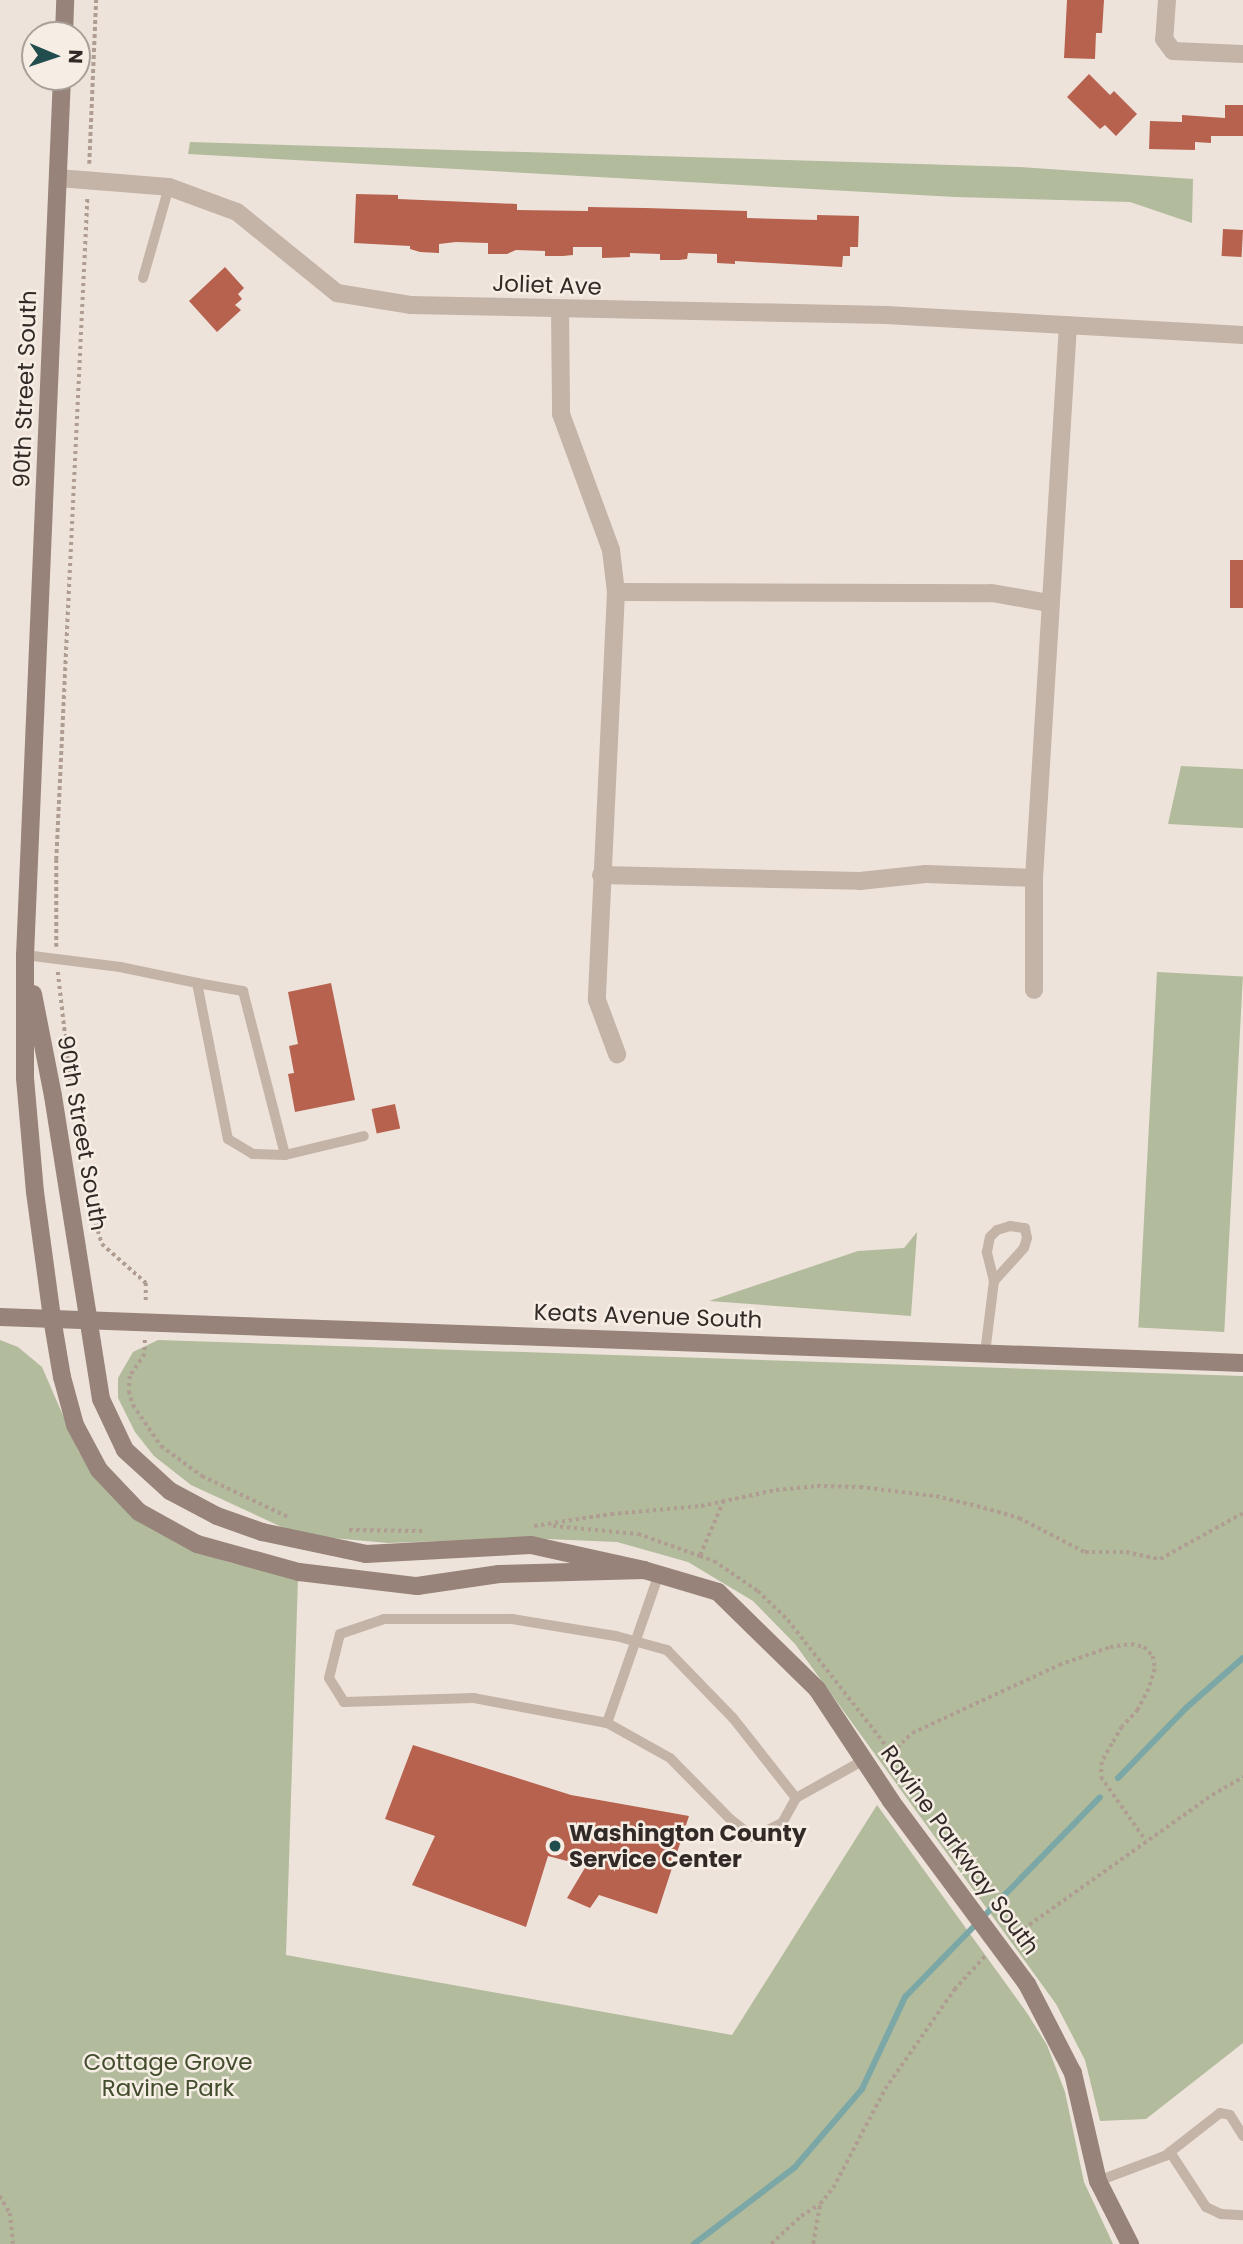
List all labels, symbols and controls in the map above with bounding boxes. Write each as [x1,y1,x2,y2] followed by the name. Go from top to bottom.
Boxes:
[21,21,91,91] north arrow
[62,49,89,64] text: N
[492,269,602,301] street label: Joliet Ave
[8,290,42,488] street label: 90th Street South
[51,1033,113,1233] street label: 90th Street South
[533,1298,763,1334] street label: Keats Avenue South
[875,1740,1045,1960] street label: Ravine Parkway South
[569,1819,806,1873] place label: Washington County Service Center
[547,1838,563,1854] marker: Washington County Service Center
[83,2048,253,2102] park label: Cottage Grove Ravine Park

